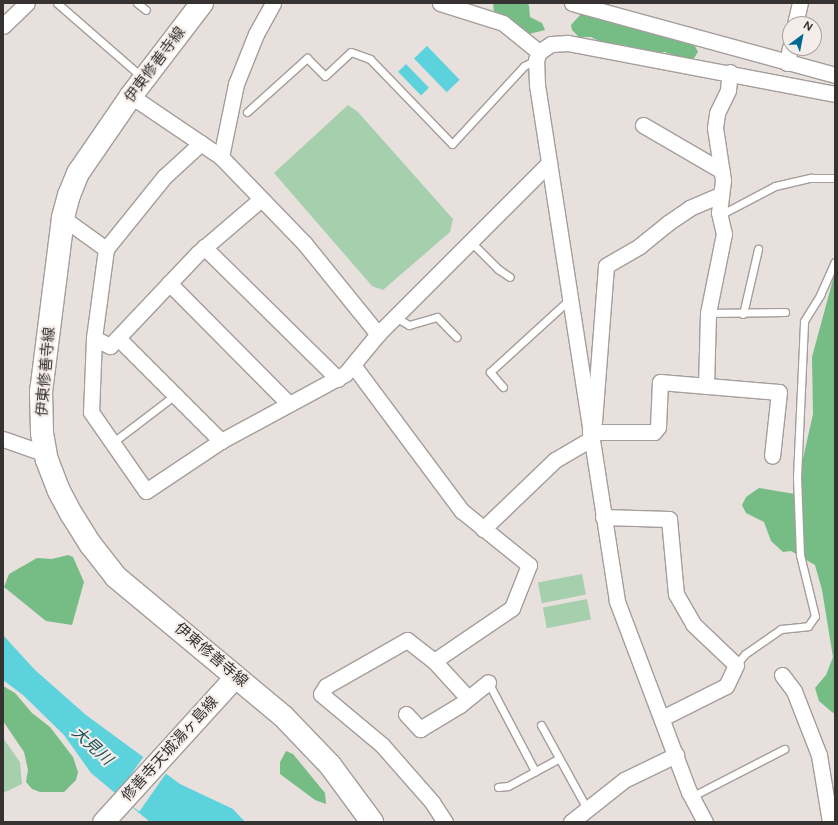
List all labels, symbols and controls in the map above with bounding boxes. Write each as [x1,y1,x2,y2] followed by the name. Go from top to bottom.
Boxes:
[782,16,822,56] north arrow
[801,18,815,34] text: N
[121,24,189,106] street label: 伊東修善寺線
[33,326,59,418] street label: 伊東修善寺線
[171,619,251,691] street label: 伊東修善寺線
[118,693,222,805] street label: 修善寺天城湯ヶ島線
[68,723,116,769] water label: 大見川

